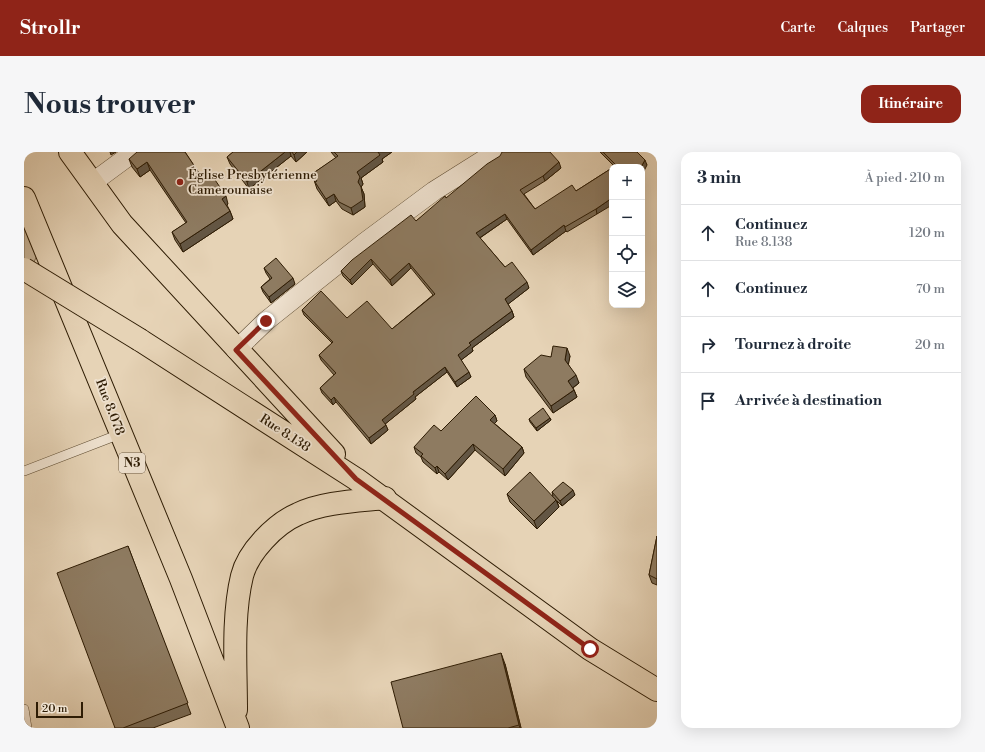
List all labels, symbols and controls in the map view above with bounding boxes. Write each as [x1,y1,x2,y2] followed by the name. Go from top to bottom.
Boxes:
[20,16,81,40] text: Strollr
[780,19,815,37] text: Carte
[837,19,888,37] text: Calques
[910,19,965,37] text: Partager
[861,85,961,123] button: Itinéraire
[24,87,196,122] text: Nous trouver
[609,164,645,308] map controls
[609,164,645,200] button: +
[188,166,317,198] place label: Église Presbytérienne Camerounaise
[697,167,741,189] text: 3 min
[865,170,945,186] text: À pied · 210 m
[175,177,185,187] marker: Église Presbytérienne Camerounaise
[609,200,645,236] button: −
[735,215,807,234] text: Continuez
[697,222,719,244] icon: ahead
[909,225,945,241] text: 120 m
[735,234,793,250] text: Rue 8.138
[609,236,645,272] button: locate
[609,272,645,308] button: layers
[697,278,719,300] icon: ahead
[735,279,807,298] text: Continuez
[916,281,945,297] text: 70 m
[257,312,275,330] route end
[697,334,719,356] icon: right
[735,335,851,354] text: Tournez à droite
[915,337,945,353] text: 20 m
[92,376,128,438] street label: Rue 8.078
[697,390,719,412] icon: arrive
[735,391,882,410] text: Arrivée à destination
[257,411,313,455] street label: Rue 8.138
[119,453,145,473] road number: N3
[581,640,599,658] route start
[36,700,83,719] scale bar
[42,702,67,716] text: 20 m

